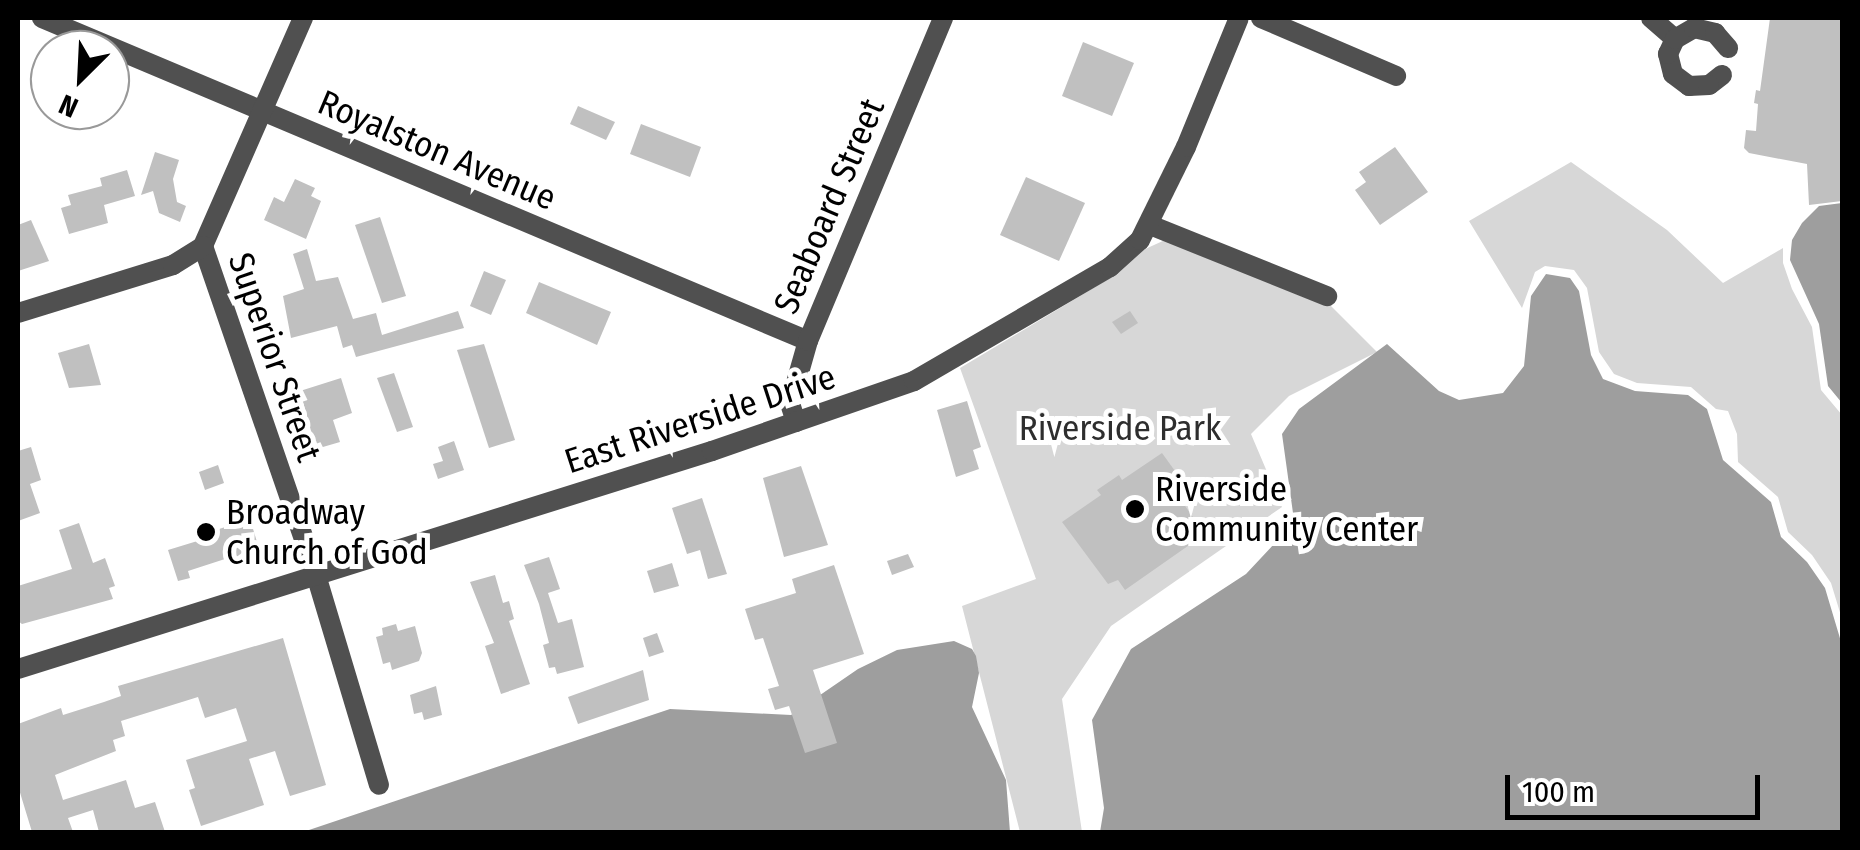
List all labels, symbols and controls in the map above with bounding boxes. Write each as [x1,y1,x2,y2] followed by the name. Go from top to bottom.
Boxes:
[30,30,130,130] north arrow
[312,81,562,219] street label: Royalston Avenue
[54,88,83,125] text: N
[765,92,893,320] street label: Seaboard Street
[220,247,330,467] street label: Superior Street
[559,355,841,483] street label: East Riverside Drive
[1019,407,1221,449] park label: Riverside Park
[1155,468,1418,550] place label: Riverside Community Center
[226,491,428,573] place label: Broadway Church of God
[1124,498,1146,520] marker: Riverside Community Center
[195,521,217,543] marker: Broadway Church of God
[1510,755,1765,817] scale bar
[1522,774,1595,810] text: 100 m

